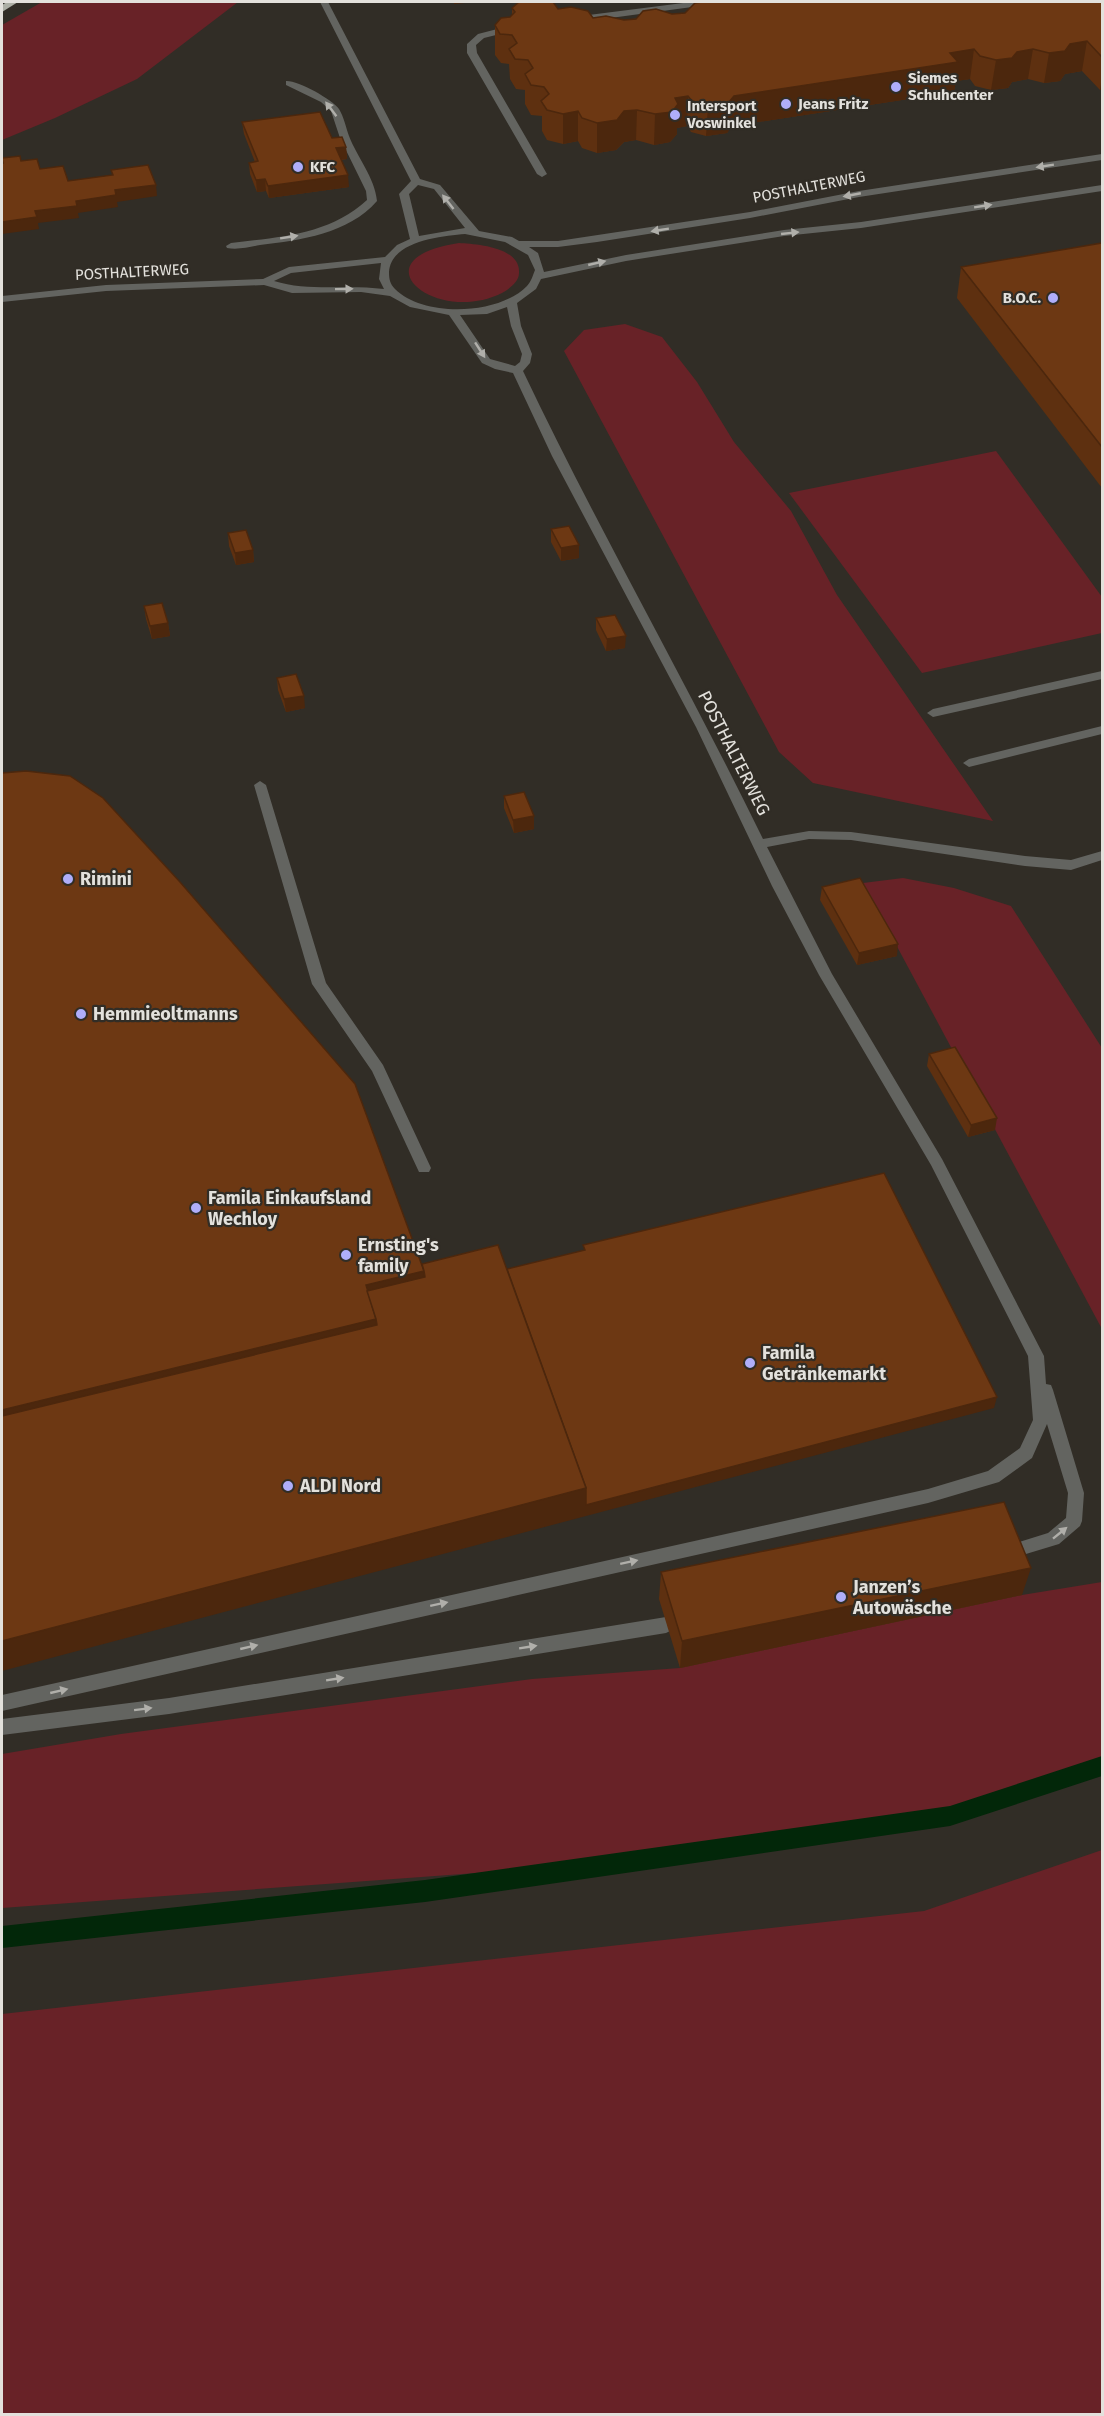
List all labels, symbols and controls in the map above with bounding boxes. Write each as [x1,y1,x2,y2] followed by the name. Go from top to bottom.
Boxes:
[908,69,994,104] place label: Siemes Schuhcenter
[889,80,903,94] marker: Siemes Schuhcenter
[797,95,868,113] place label: Jeans Fritz
[686,97,757,132] place label: Intersport Voswinkel
[779,97,793,111] marker: Jeans Fritz
[325,101,338,117] one-way arrow
[668,108,682,122] marker: Intersport Voswinkel
[310,158,336,176] place label: KFC
[291,160,305,174] marker: KFC
[1035,162,1054,171] one-way arrow
[751,167,867,207] street label: POSTHALTERWEG
[842,191,861,200] one-way arrow
[442,194,454,209] one-way arrow
[973,202,992,211] one-way arrow
[650,225,669,234] one-way arrow
[780,228,799,237] one-way arrow
[280,233,299,242] one-way arrow
[588,258,606,268] one-way arrow
[74,260,190,284] street label: POSTHALTERWEG
[334,284,353,294] one-way arrow
[1003,289,1041,307] place label: B.O.C.
[1046,291,1060,305] marker: B.O.C.
[474,342,485,358] one-way arrow
[693,687,775,819] street label: POSTHALTERWEG
[80,868,132,890] place label: Rimini
[61,872,75,886] marker: Rimini
[93,1003,238,1025] place label: Hemmieoltmanns
[74,1007,88,1021] marker: Hemmieoltmanns
[208,1187,371,1230] place label: Famila Einkaufsland Wechloy
[189,1201,203,1215] marker: Famila Einkaufsland Wechloy
[358,1234,439,1277] place label: Ernsting's family
[339,1248,353,1262] marker: Ernsting's family
[762,1342,887,1385] place label: Famila Getränkemarkt
[743,1356,757,1370] marker: Famila Getränkemarkt
[299,1475,381,1497] place label: ALDI Nord
[281,1479,295,1493] marker: ALDI Nord
[1052,1526,1068,1539] one-way arrow
[620,1557,639,1566] one-way arrow
[852,1576,952,1619] place label: Janzen’s Autowäsche
[834,1590,848,1604] marker: Janzen’s Autowäsche
[430,1599,449,1608] one-way arrow
[240,1642,258,1652] one-way arrow
[519,1643,538,1652] one-way arrow
[326,1674,345,1683] one-way arrow
[49,1685,68,1695] one-way arrow
[133,1705,152,1714] one-way arrow

